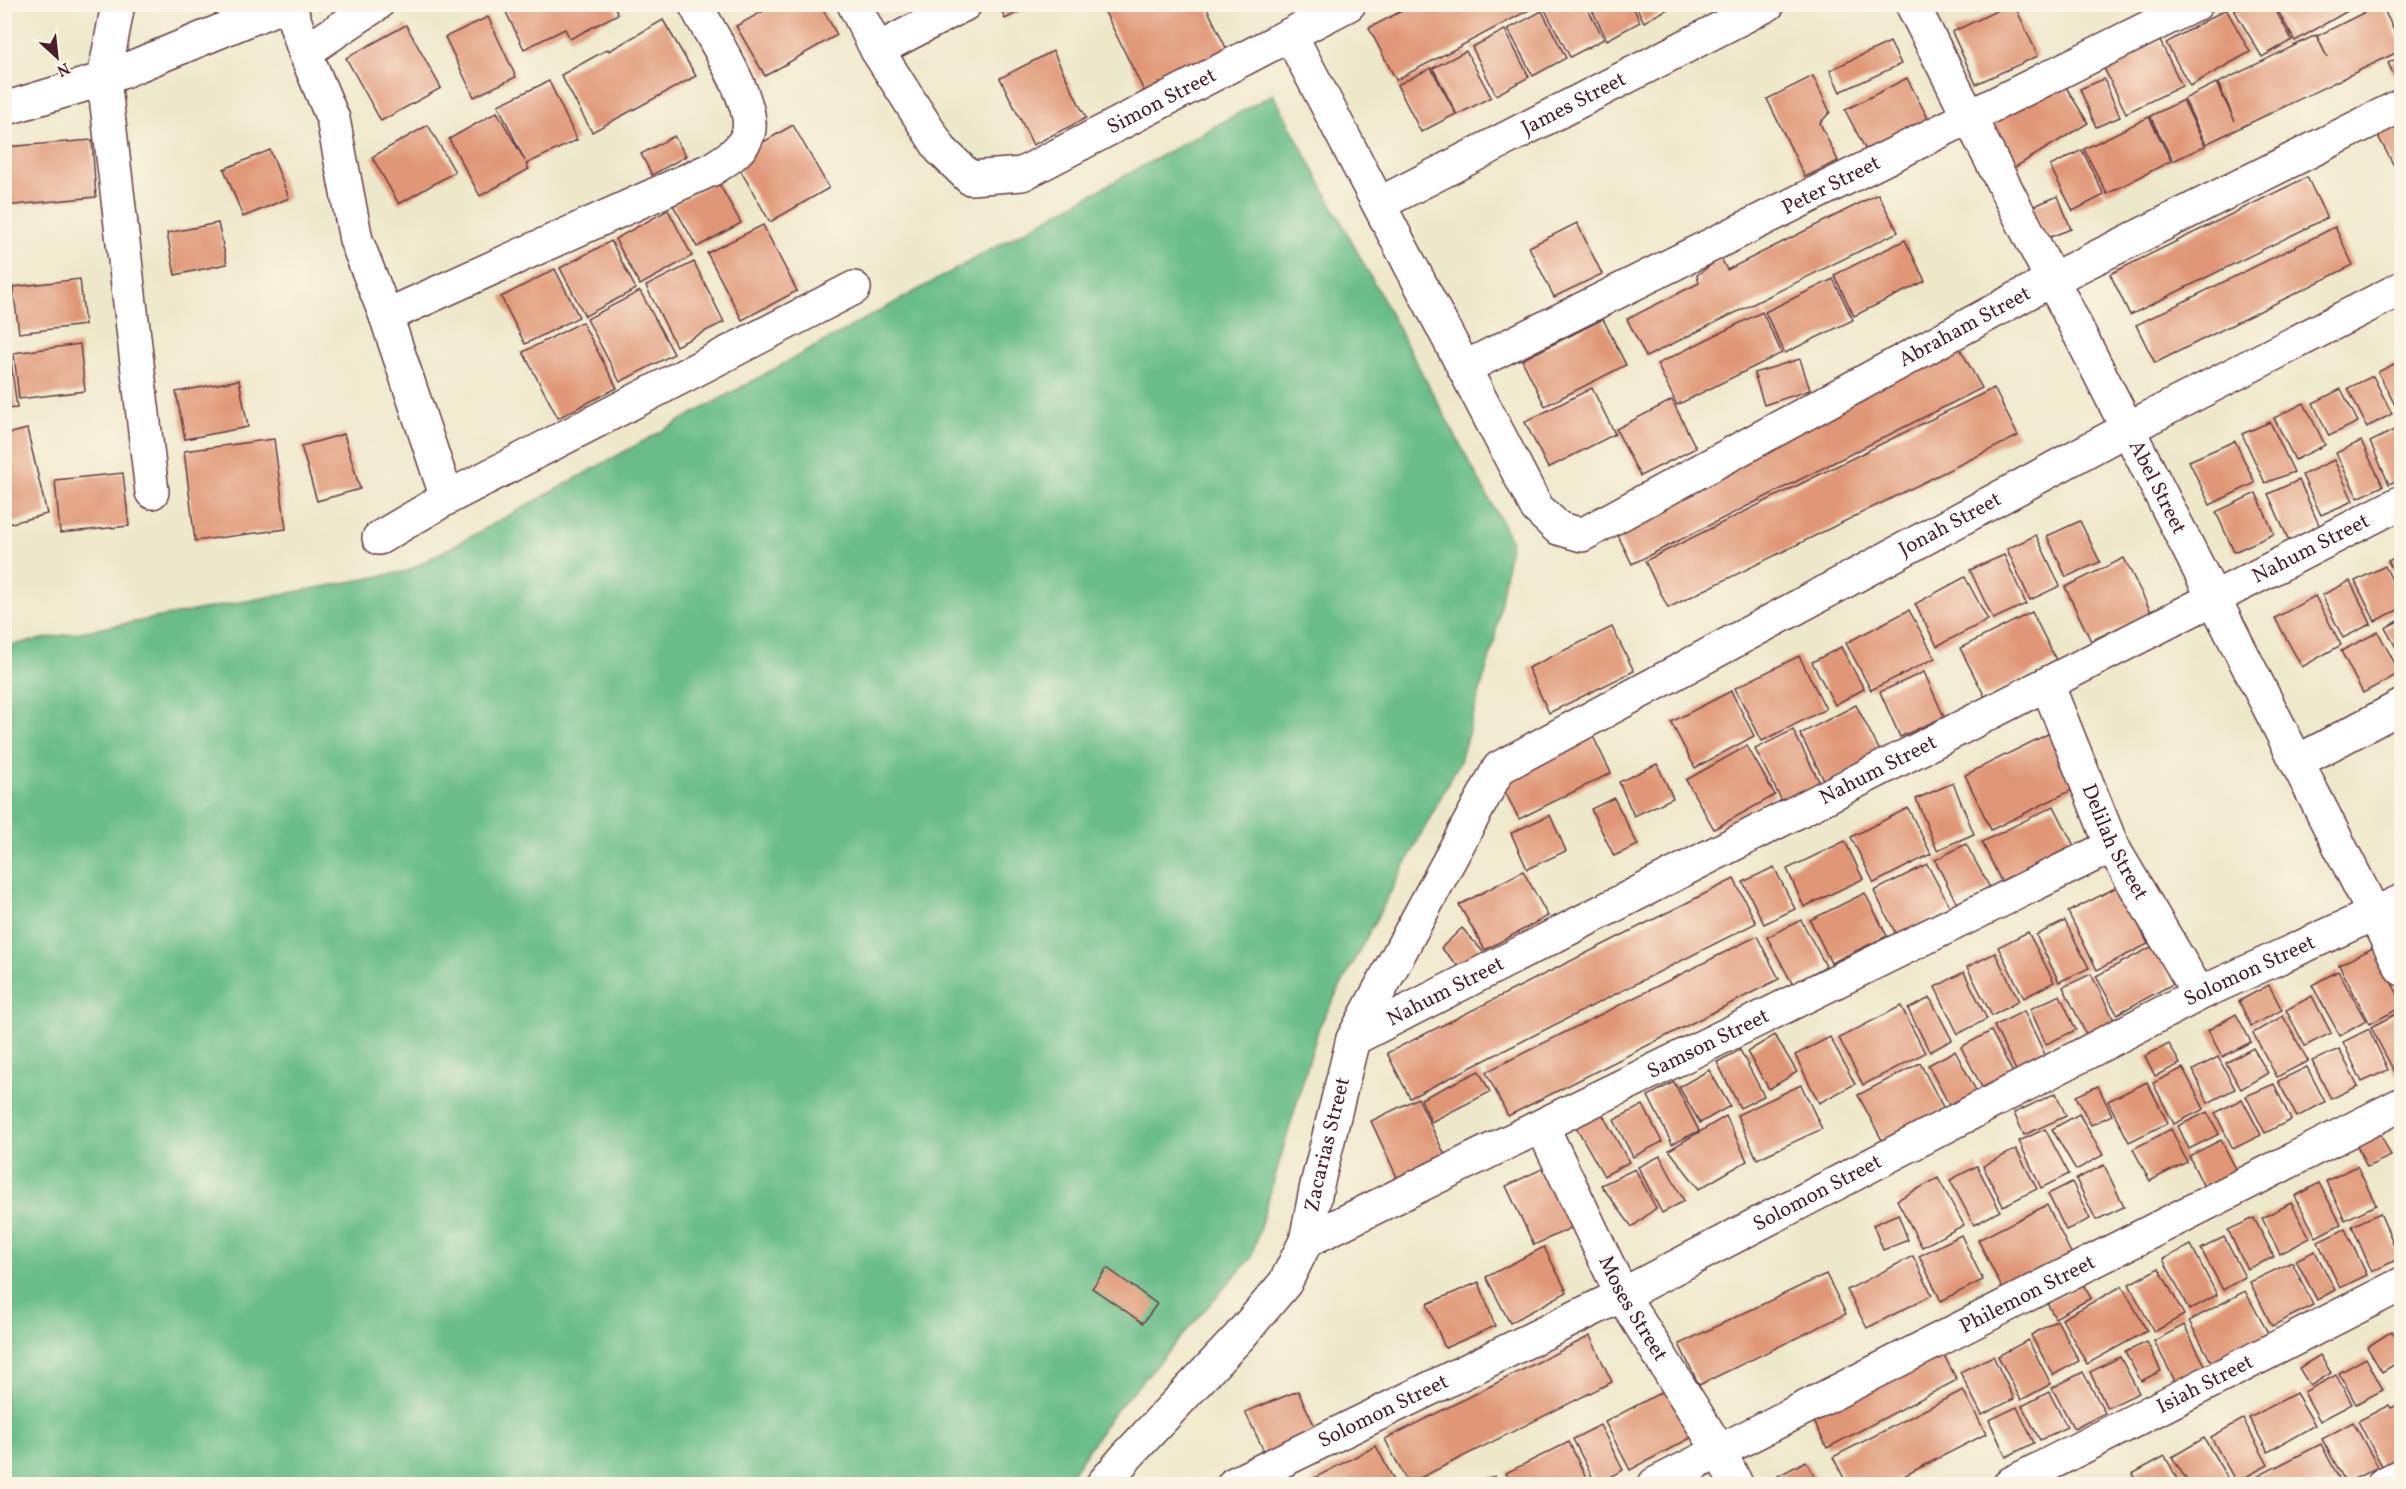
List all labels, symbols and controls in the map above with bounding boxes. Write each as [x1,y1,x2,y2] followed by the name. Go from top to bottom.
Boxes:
[27,27,87,87] north arrow
[52,56,73,81] text: N
[1102,61,1221,142] street label: Simon Street
[1516,65,1631,143] street label: James Street
[1777,149,1885,222] street label: Peter Street
[1894,279,2036,375] street label: Abraham Street
[2121,435,2193,539] street label: Abel Street
[1893,485,2007,564] street label: Jonah Street
[2247,507,2375,591] street label: Nahum Street
[1814,728,1942,812] street label: Nahum Street
[2074,780,2155,906] street label: Delilah Street
[2179,928,2320,1014] street label: Solomon Street
[1382,949,1509,1034] street label: Nahum Street
[1642,1002,1774,1086] street label: Samson Street
[1298,1074,1358,1214] street label: Zacarias Street
[1748,1147,1887,1239] street label: Solomon Street
[1955,1248,2101,1341] street label: Philemon Street
[1591,1251,1674,1367] street label: Moses Street
[2152,1348,2258,1421] street label: Isiah Street
[1313,1367,1453,1455] street label: Solomon Street

